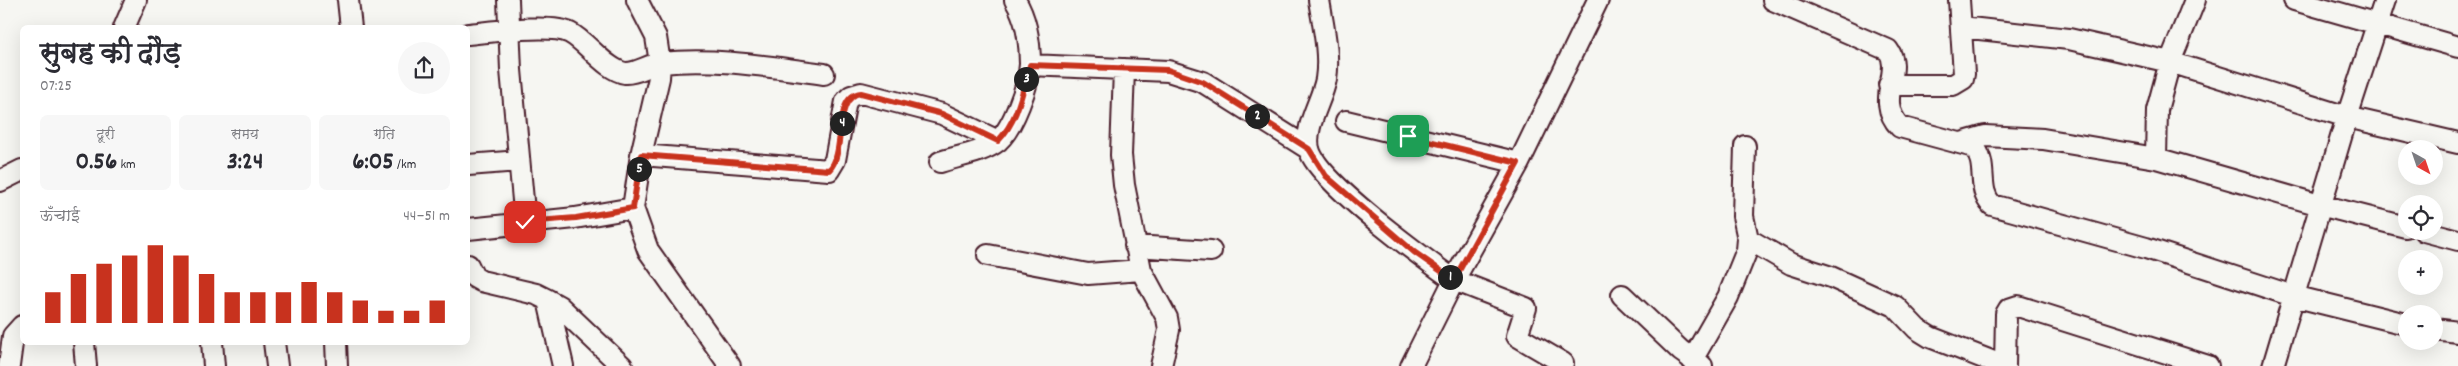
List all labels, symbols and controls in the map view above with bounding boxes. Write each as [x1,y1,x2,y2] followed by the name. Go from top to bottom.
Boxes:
[40,36,181,76] text: सुबह की दौड़
[398,42,450,94] button: share
[1014,66,1038,92] pin: 3
[1023,69,1030,89] text: 3
[40,75,72,98] text: 07:25
[1244,104,1270,128] pin: 2
[1254,106,1261,126] text: 2
[830,110,854,136] pin: 4
[840,113,845,133] text: 4
[1387,115,1429,157] pin
[1394,122,1422,150] icon: arrive
[97,125,115,145] text: दूरी
[231,125,259,145] text: समय
[374,125,395,145] text: गति
[2398,140,2442,185] north arrow
[2398,140,2443,350] map controls
[76,145,117,181] text: 0.56
[227,145,263,181] text: 3:24
[352,145,394,181] text: 6:05
[117,155,136,175] text: km
[394,155,416,175] text: /km
[626,156,652,182] pin: 5
[636,159,643,179] text: 5
[2398,195,2443,240] button: locate
[504,201,546,243] pin
[40,205,80,228] text: ऊँचाई
[403,205,450,228] text: 44–51 m
[511,208,539,236] icon: check
[2398,250,2443,295] button: +
[1438,264,1462,290] pin: 1
[1449,267,1452,287] text: 1
[2398,305,2443,350] button: −

